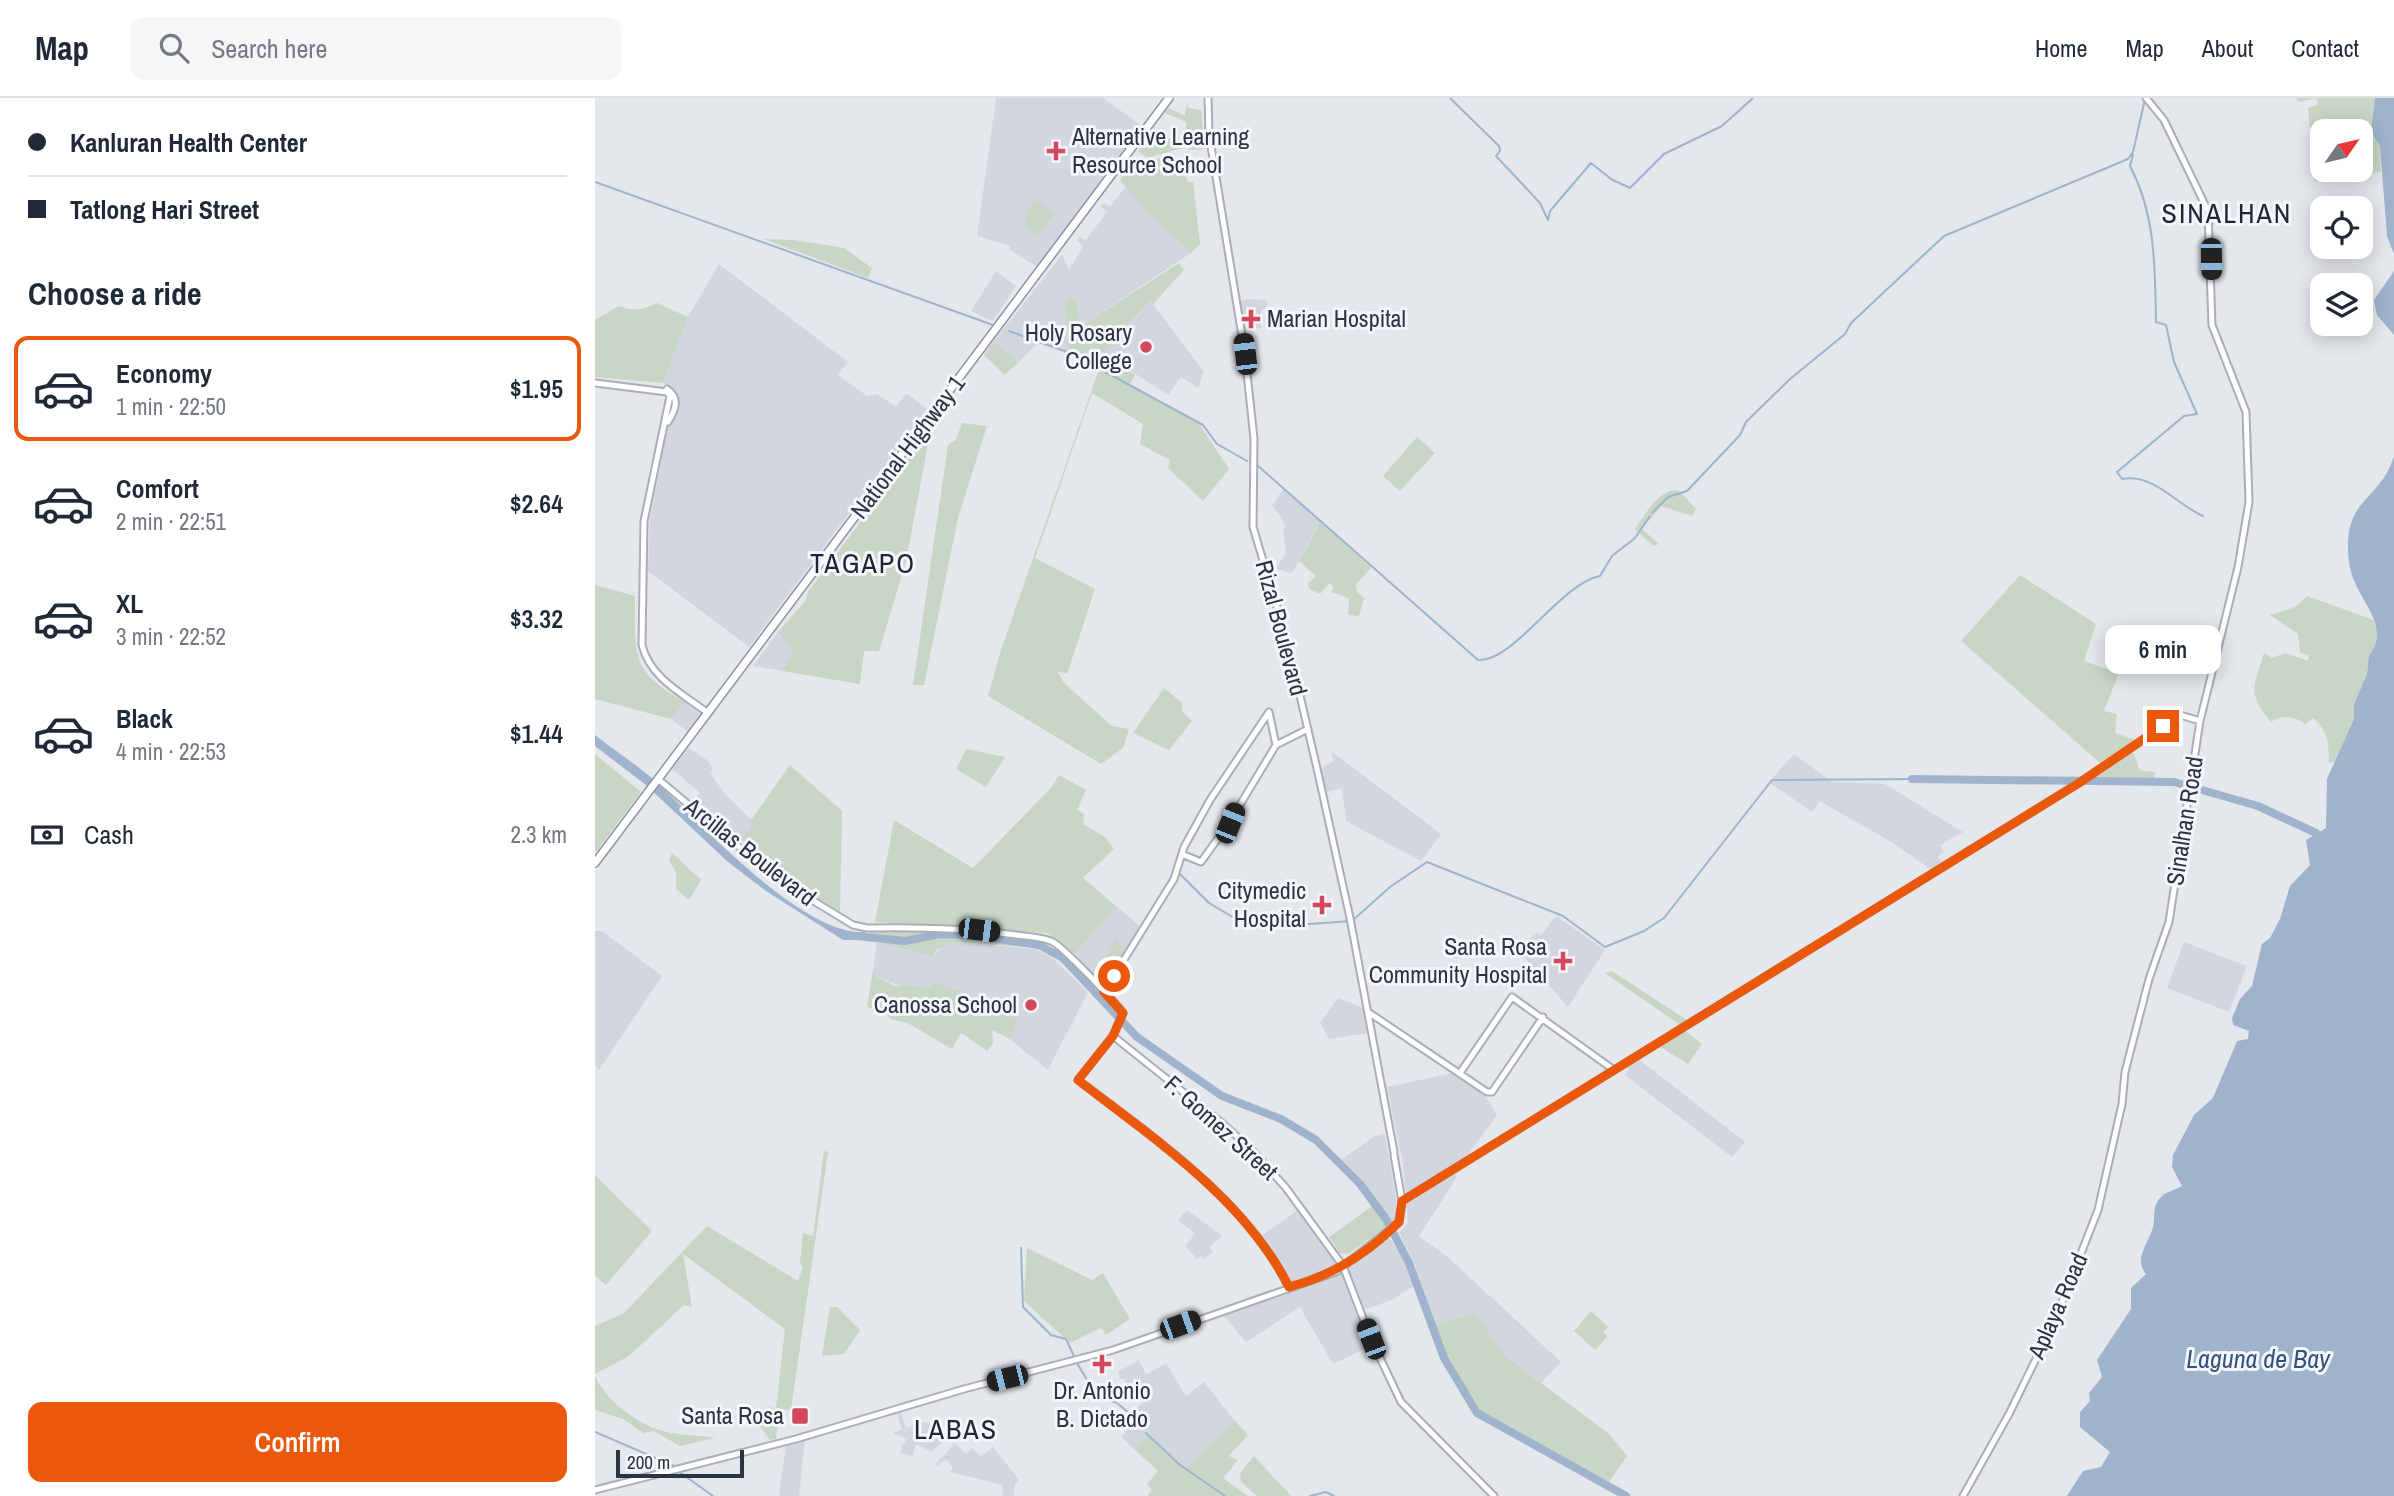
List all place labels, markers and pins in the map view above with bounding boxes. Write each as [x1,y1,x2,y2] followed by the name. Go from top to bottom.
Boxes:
[1071,120,1249,180] place label: Alternative Learning Resource School
[1046,141,1066,161] marker: Alternative Learning Resource School
[1267,302,1406,334] place label: Marian Hospital
[1241,309,1261,329] marker: Marian Hospital
[1025,316,1132,376] place label: Holy Rosary College
[1138,339,1154,355] marker: Holy Rosary College
[1217,874,1306,934] place label: Citymedic Hospital
[1312,895,1332,915] marker: Citymedic Hospital
[1369,930,1547,990] place label: Santa Rosa Community Hospital
[1553,951,1573,971] marker: Santa Rosa Community Hospital
[874,988,1017,1020] place label: Canossa School
[1023,997,1039,1013] marker: Canossa School
[1092,1354,1112,1374] marker: Dr. Antonio B. Dictado
[1053,1374,1151,1434] place label: Dr. Antonio B. Dictado
[681,1399,784,1431] place label: Santa Rosa
[790,1406,810,1426] marker: Santa Rosa

